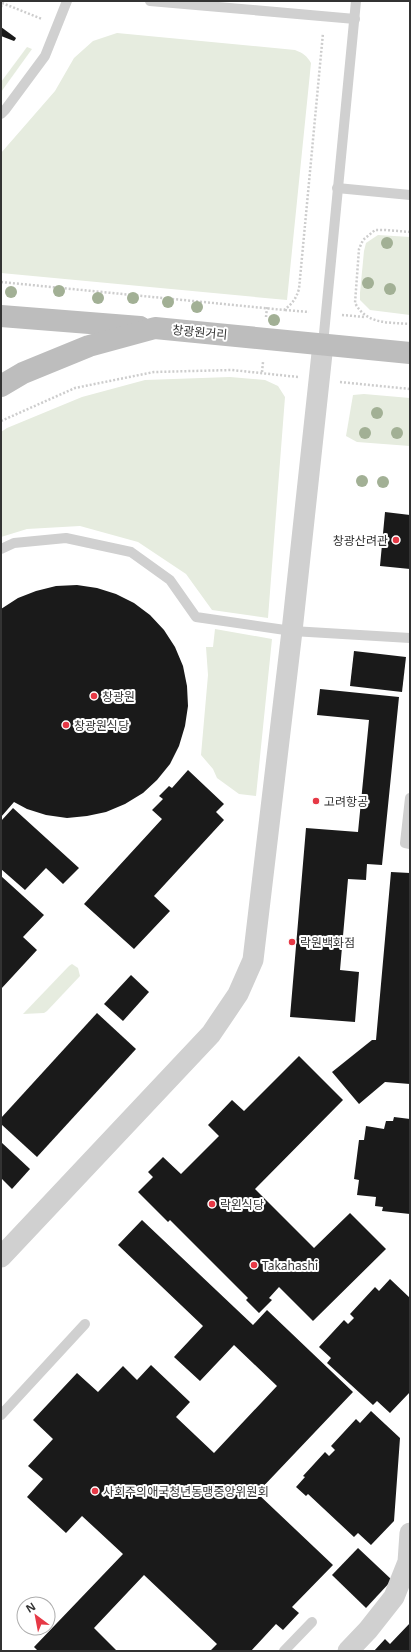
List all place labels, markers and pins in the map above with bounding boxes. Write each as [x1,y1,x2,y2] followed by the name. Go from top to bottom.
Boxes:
[333,532,388,549] place label: 창광산려관
[391,535,401,545] marker: 창광산려관
[102,688,135,705] place label: 창광원
[89,691,99,701] marker: 창광원
[74,717,129,734] place label: 창광원식당
[61,720,71,730] marker: 창광원식당
[324,793,368,810] place label: 고려항공
[311,796,321,806] marker: 고려항공
[300,934,355,951] place label: 락원백화점
[287,937,297,947] marker: 락원백화점
[220,1196,264,1213] place label: 락왼식당
[207,1199,217,1209] marker: 락왼식당
[262,1257,318,1274] place label: Takahashi
[249,1260,259,1270] marker: Takahashi
[103,1483,269,1500] place label: 사회주의애국청년동맹중앙위원회
[90,1486,100,1496] marker: 사회주의애국청년동맹중앙위원회

